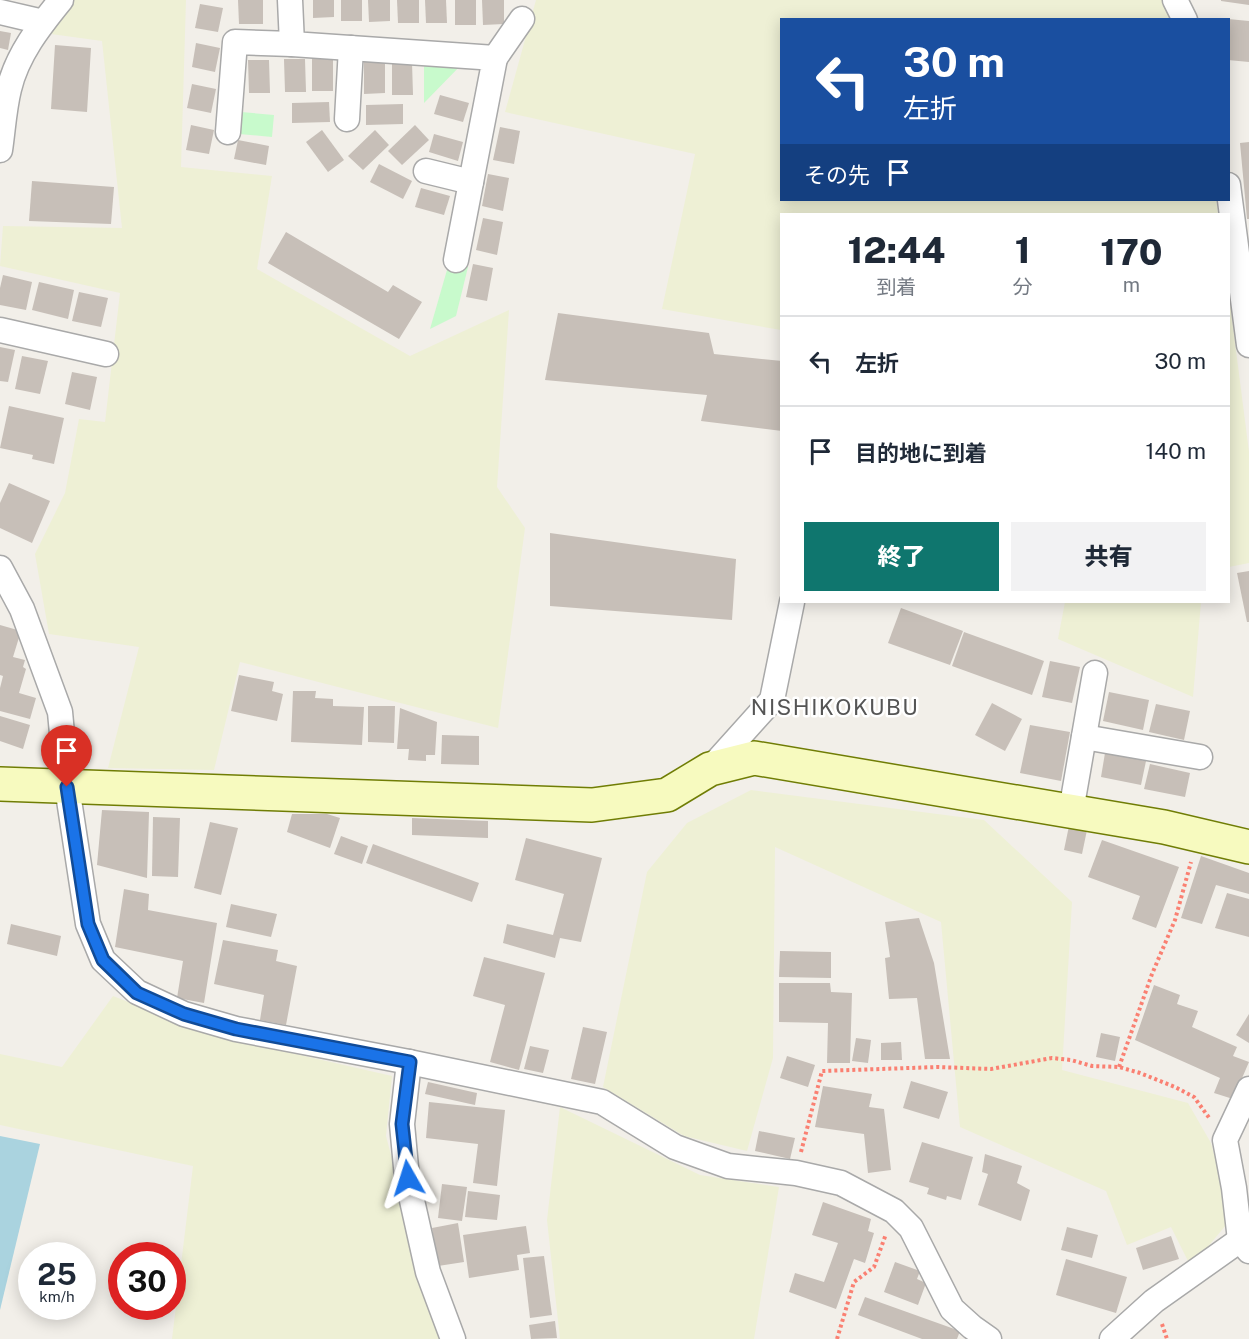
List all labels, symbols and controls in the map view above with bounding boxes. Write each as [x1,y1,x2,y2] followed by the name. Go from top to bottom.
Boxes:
[903,37,1005,86] text: 30 m
[804,42,882,120] icon: left
[903,92,957,124] text: 左折
[882,156,915,189] icon: arrive
[804,162,870,188] text: その先
[847,229,945,271] text: 12:44
[1015,229,1031,271] text: 1
[1100,231,1163,273] text: 170
[1123,273,1140,297] text: m
[876,275,916,299] text: 到着
[1013,275,1033,299] text: 分
[804,345,837,378] icon: left
[1154,348,1206,374] text: 30 m
[855,350,899,376] text: 左折
[804,435,837,468] icon: arrive
[1145,438,1206,464] text: 140 m
[855,440,987,466] text: 目的地に到着
[804,522,999,591] button: 終了
[1011,522,1206,591] button: 共有
[751,694,919,720] district label: NISHIKOKUBU
[41,725,92,787] pin
[50,734,83,767] icon: arrive
[376,1146,440,1210] position arrow
[108,1242,186,1320] speed limit sign: 30
[37,1256,77,1292] text: 25
[39,1288,75,1305] text: km/h

